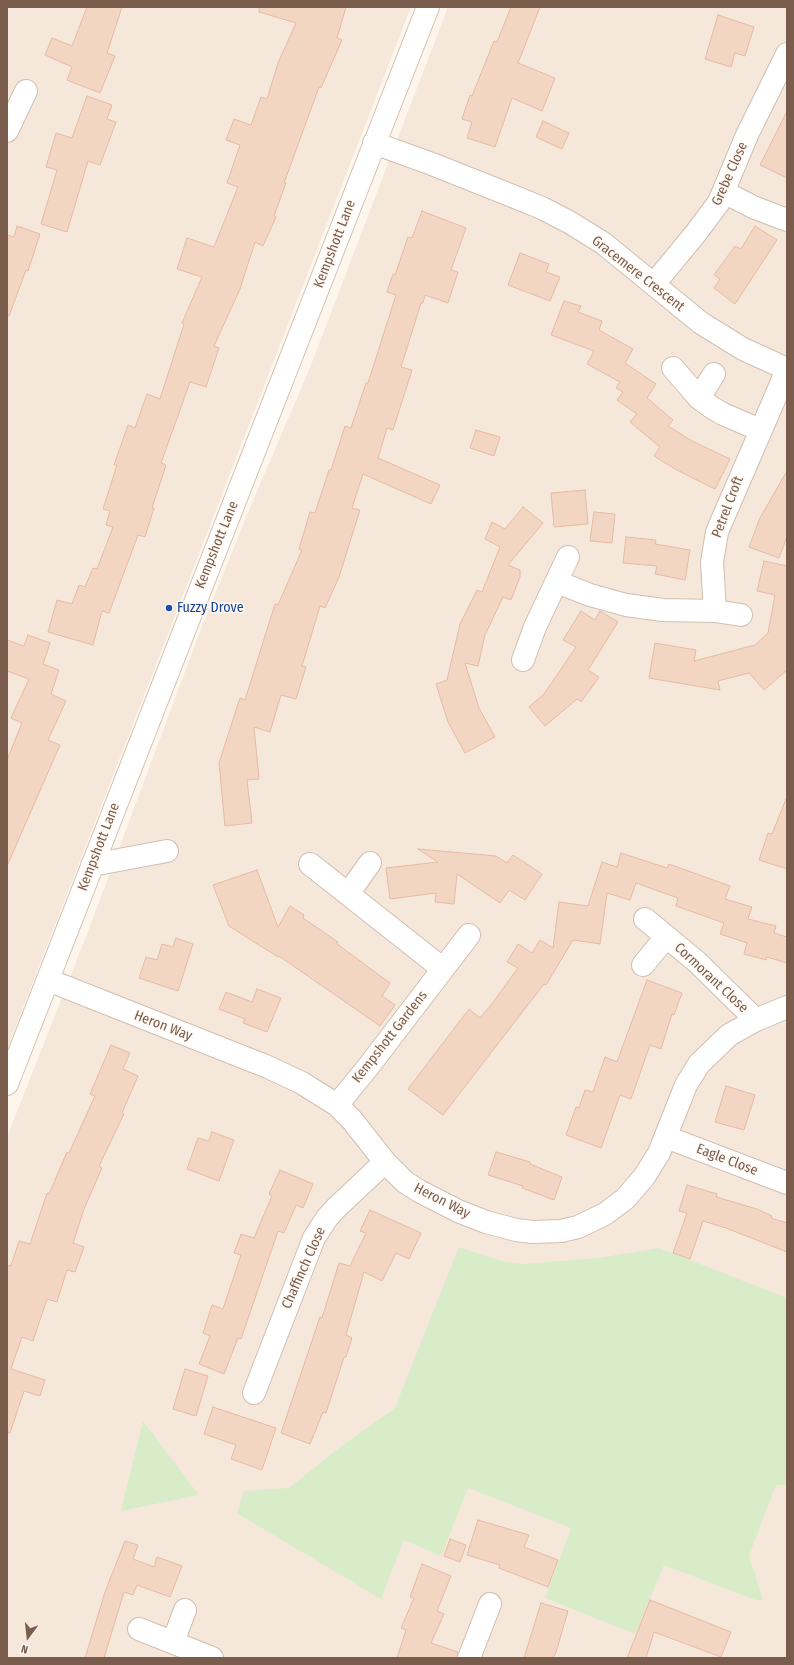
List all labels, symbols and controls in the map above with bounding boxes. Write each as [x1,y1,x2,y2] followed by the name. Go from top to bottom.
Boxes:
[709,140,751,208] street label: Grebe Close
[311,198,359,290] street label: Kempshott Lane
[588,233,688,315] street label: Gracemere Crescent
[709,474,747,540] street label: Petrel Croft
[192,499,242,591] street label: Kempshott Lane
[177,600,244,616] place label: Fuzzy Drove
[164,603,174,613] marker: Fuzzy Drove
[75,801,123,893] street label: Kempshott Lane
[671,940,751,1016] street label: Cormorant Close
[349,987,431,1087] street label: Kempshott Gardens
[132,1007,194,1045] street label: Heron Way
[694,1141,760,1179] street label: Eagle Close
[411,1180,473,1222] street label: Heron Way
[278,1225,330,1311] street label: Chaffinch Close
[8,1617,48,1657] north arrow
[20,1642,30,1656] text: N

